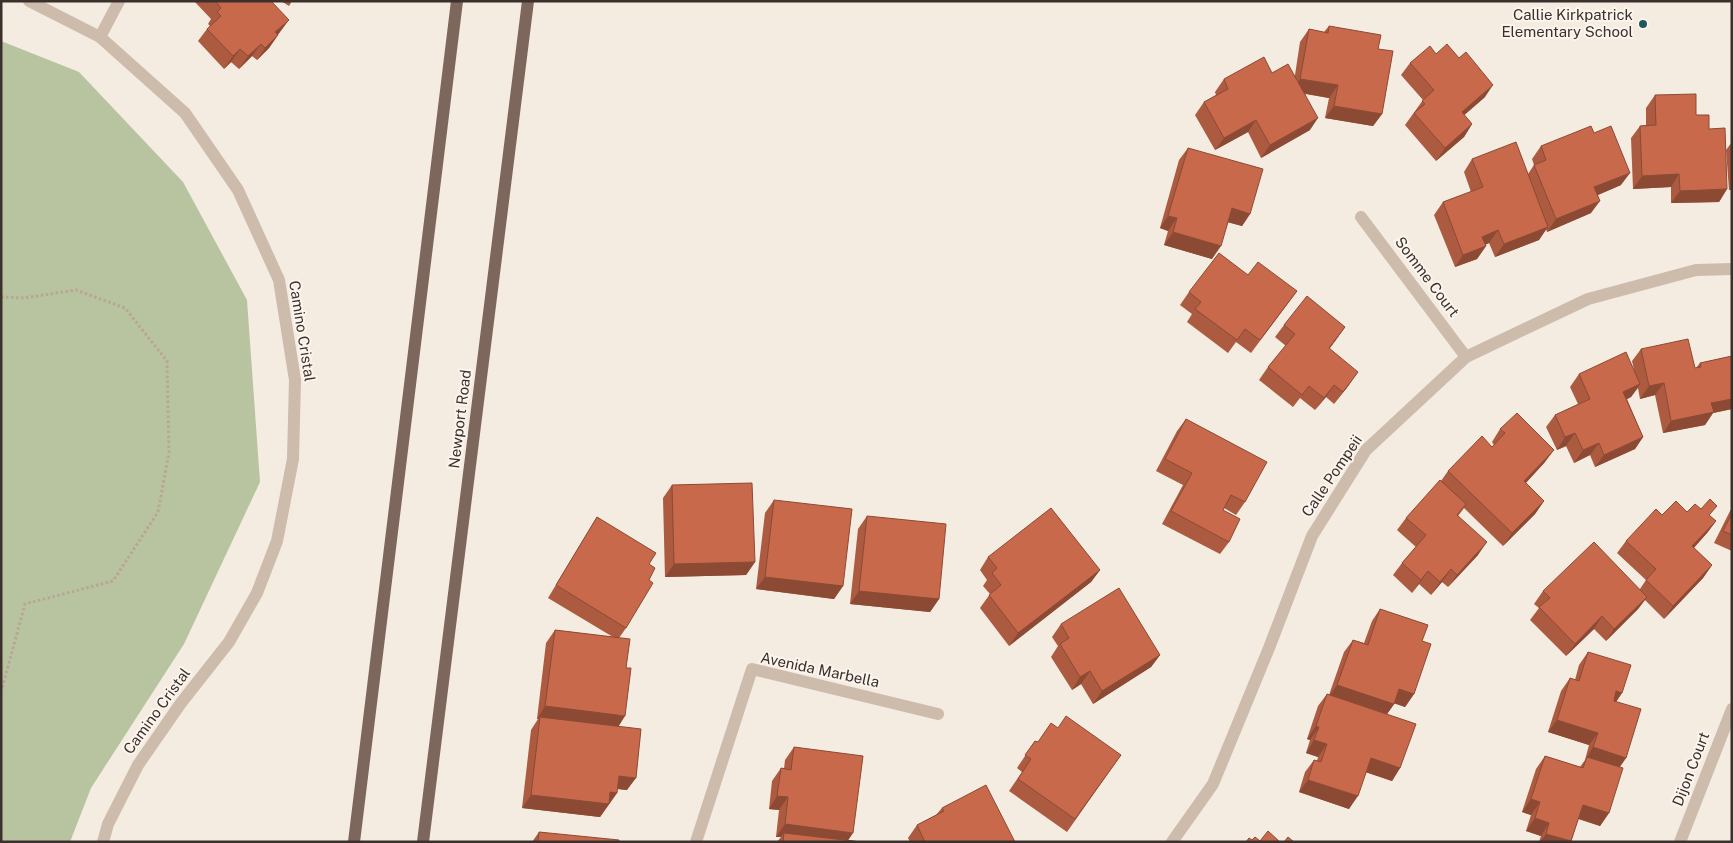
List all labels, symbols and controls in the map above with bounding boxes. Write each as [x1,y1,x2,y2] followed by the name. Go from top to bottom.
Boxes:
[1501,6,1633,40] place label: Callie Kirkpatrick Elementary School
[1637,18,1649,30] marker: Callie Kirkpatrick Elementary School
[1392,233,1463,320] street label: Somme Court
[286,279,319,383] street label: Camino Cristal
[445,369,474,469] street label: Newport Road
[1298,432,1365,520] street label: Calle Pompeii
[759,649,881,690] street label: Avenida Marbella
[120,664,193,757] street label: Camino Cristal
[1669,729,1712,808] street label: Dijon Court

